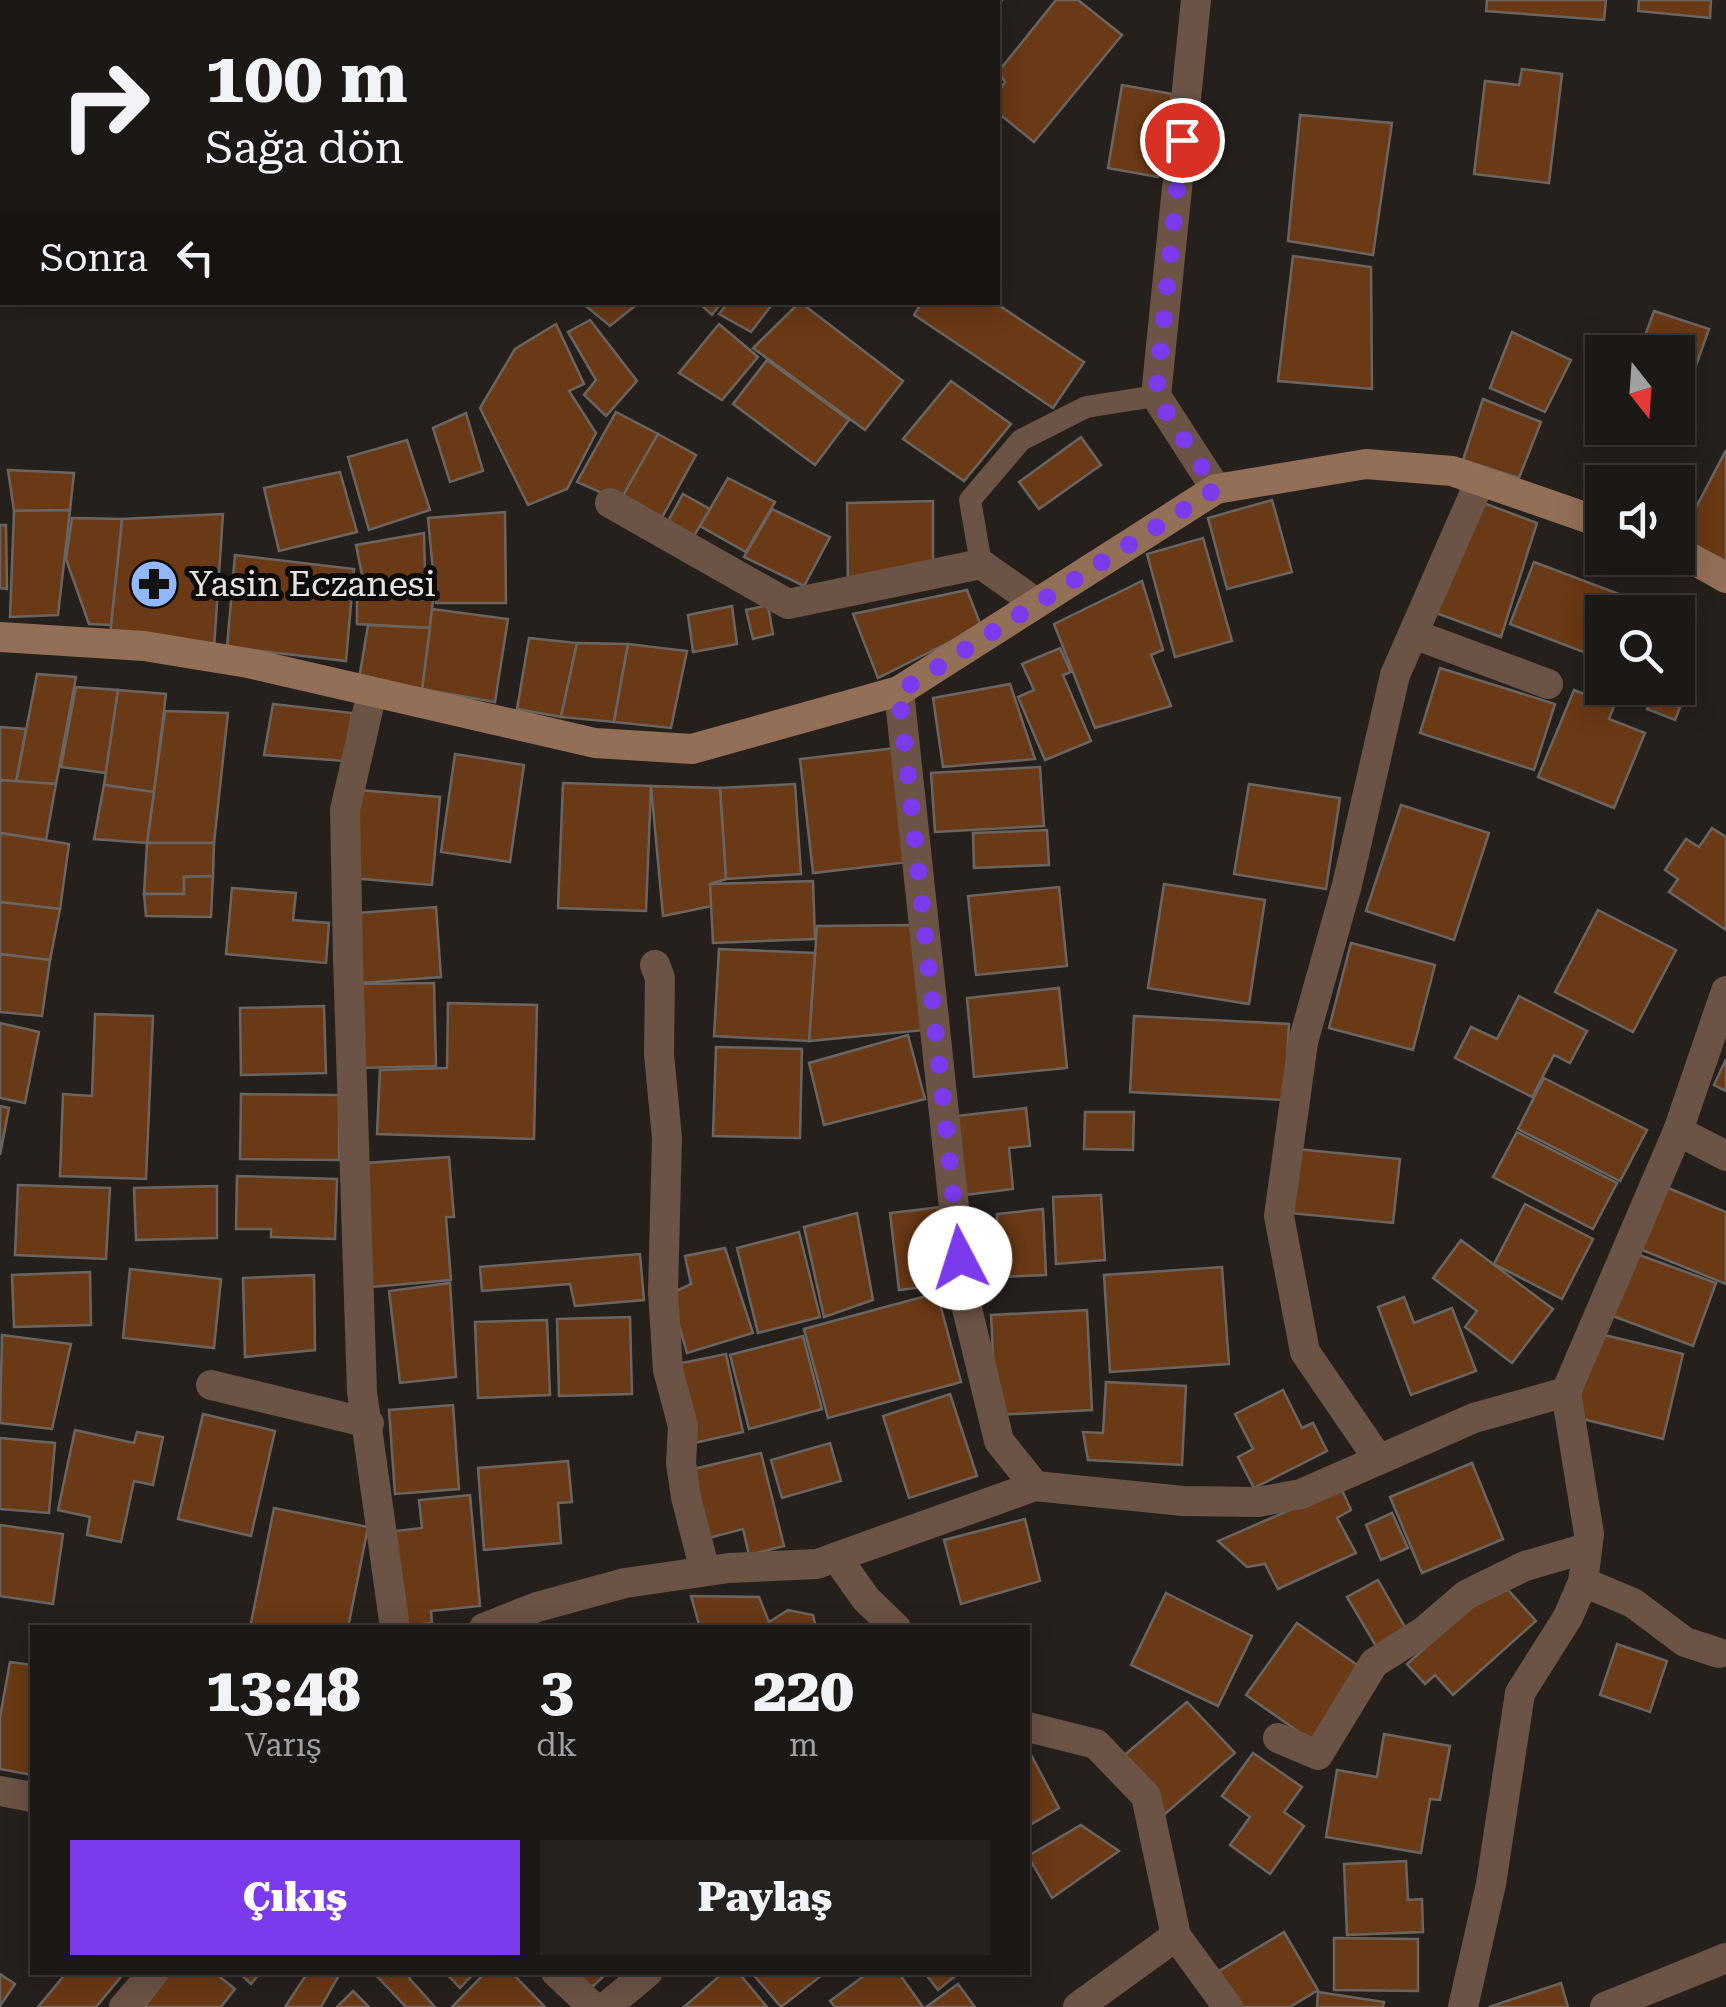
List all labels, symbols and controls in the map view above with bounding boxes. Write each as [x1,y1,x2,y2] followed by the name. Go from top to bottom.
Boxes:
[205,37,408,119] text: 100 m
[40,40,170,170] icon: right
[1140,98,1225,183] pin
[1155,113,1210,168] icon: arrive
[205,121,404,174] text: Sağa dön
[168,230,223,285] icon: left
[40,236,148,280] text: Sonra
[1585,335,1695,445] north arrow
[1585,335,1695,705] map controls
[1585,465,1695,575] button: sound
[128,558,180,610] pharmacy icon: Yasin Eczanesi
[189,564,436,605] place label: Yasin Eczanesi
[1585,595,1695,705] button: search
[908,1206,1012,1310] position arrow
[206,1655,360,1726] text: 13:48
[540,1655,574,1726] text: 3
[753,1655,854,1726] text: 220
[245,1726,321,1764] text: Varış
[536,1726,577,1764] text: dk
[789,1726,818,1764] text: m
[70,1840,520,1955] button: Çıkış
[540,1840,990,1955] button: Paylaş

